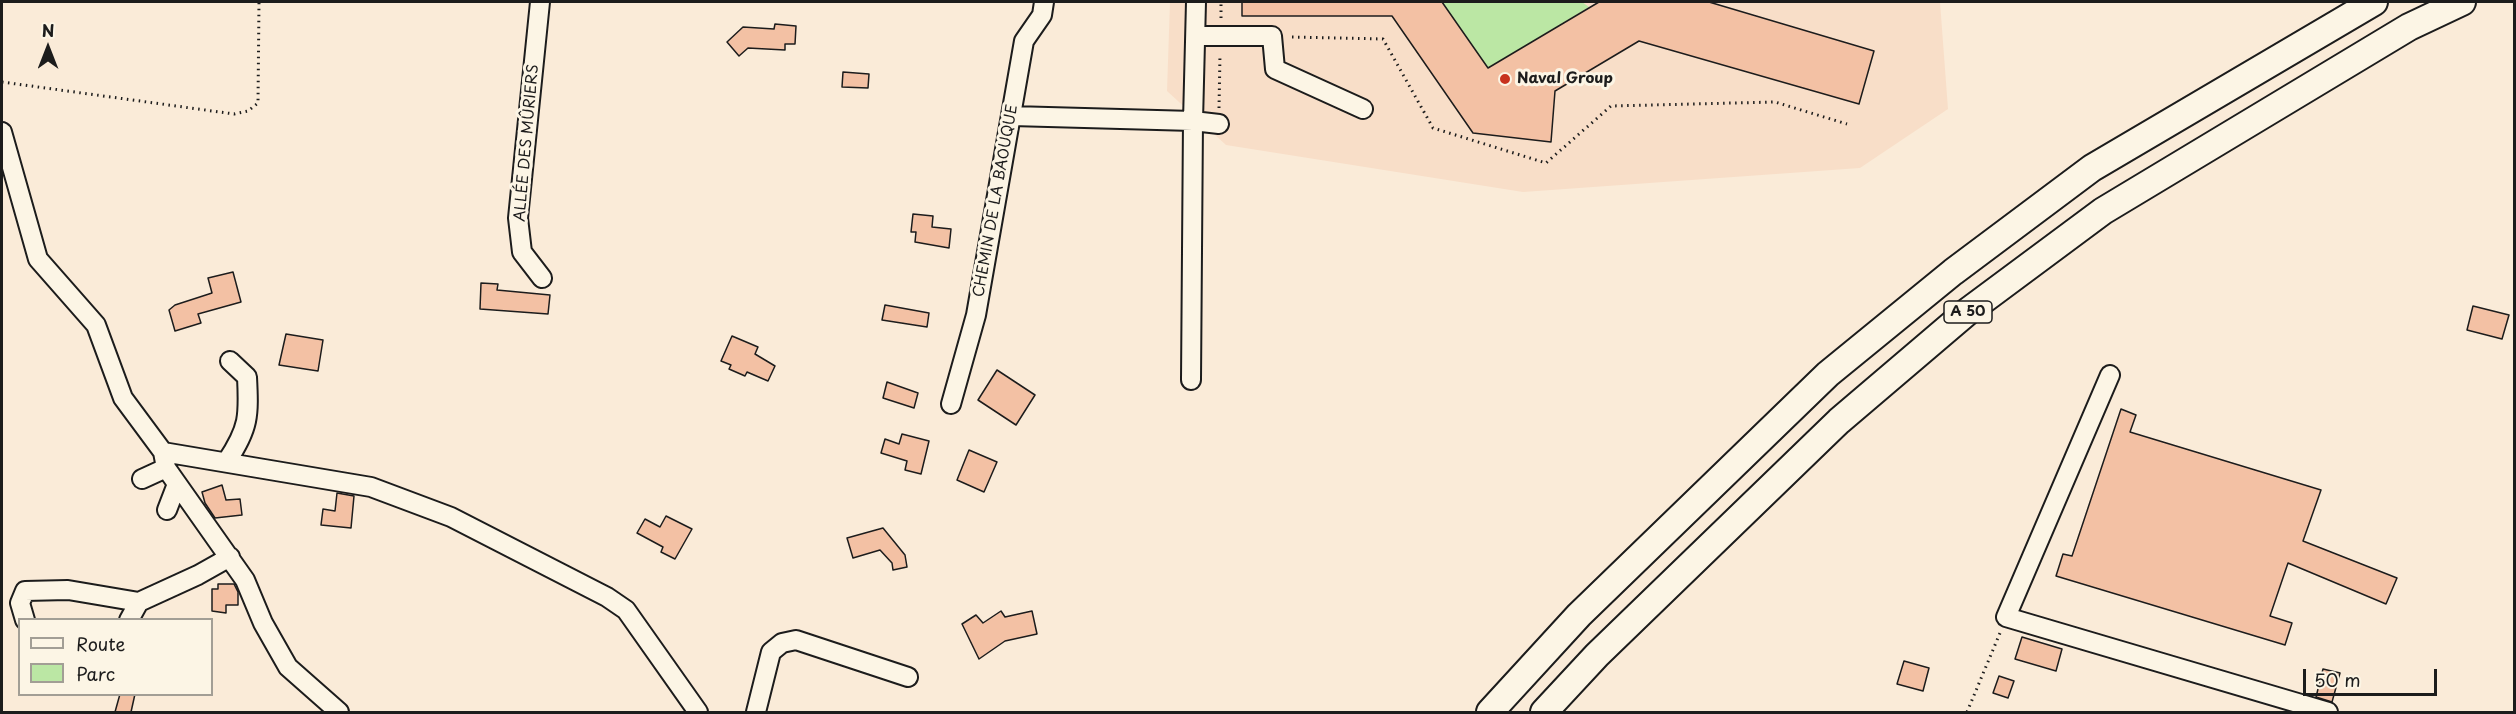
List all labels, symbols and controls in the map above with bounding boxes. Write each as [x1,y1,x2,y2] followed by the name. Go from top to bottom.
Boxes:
[18,18,78,78] north arrow
[42,18,54,42] text: N
[511,64,543,222] street label: ALLÉE DES MÛRIERS
[1517,70,1613,88] place label: Naval Group
[1498,72,1512,86] marker: Naval Group
[970,103,1022,299] street label: CHEMIN DE LA BAOUQUE
[1944,301,1992,323] road number: A 50
[18,618,213,696] legend
[76,630,125,657] text: Route
[2306,657,2440,695] scale bar
[76,660,115,687] text: Parc
[2314,666,2361,693] text: 50 m

